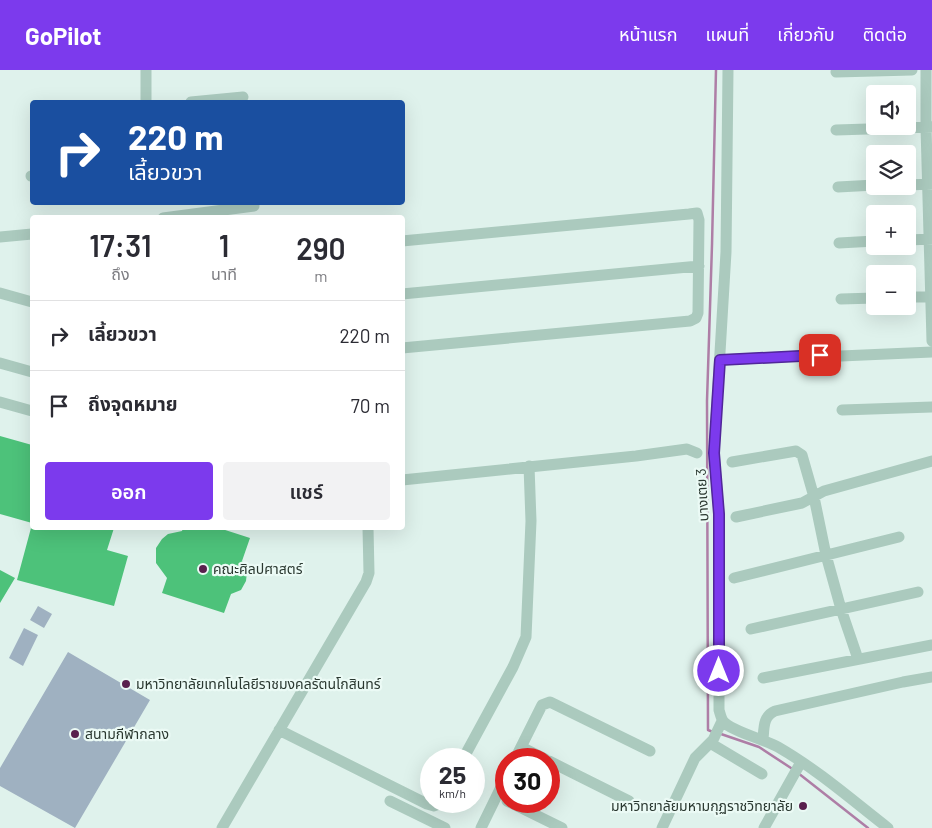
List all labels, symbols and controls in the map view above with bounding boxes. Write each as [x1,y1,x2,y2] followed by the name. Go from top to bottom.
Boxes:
[25,21,102,50] text: GoPilot
[619,23,677,45] text: หน้าแรก
[705,23,749,45] text: แผนที่
[777,23,835,45] text: เกี่ยวกับ
[863,23,907,45] text: ติดต่อ
[866,85,916,315] map controls
[866,85,916,135] button: sound
[128,115,223,157] text: 220 m
[45,120,110,185] icon: right
[866,145,916,195] button: layers
[128,158,203,184] text: เลี้ยวขวา
[866,205,916,255] button: +
[89,227,152,263] text: 17:31
[219,227,229,263] text: 1
[296,230,346,266] text: 290
[111,264,130,283] text: ถึง
[211,264,237,283] text: นาที
[866,265,916,315] button: −
[314,266,328,285] text: m
[45,322,73,350] icon: right
[88,322,157,345] text: เลี้ยวขวา
[339,324,390,347] text: 220 m
[799,334,841,376] pin
[806,341,834,369] icon: arrive
[45,392,73,420] icon: arrive
[88,392,178,415] text: ถึงจุดหมาย
[351,394,390,417] text: 70 m
[45,462,213,520] button: ออก
[223,462,390,520] button: แชร์
[692,468,711,522] street label: บางเตย 3
[213,560,303,577] place label: คณะศิลปศาสตร์
[197,563,209,575] marker: คณะศิลปศาสตร์
[692,644,744,696] position arrow
[136,675,381,692] place label: มหาวิทยาลัยเทคโนโลยีราชมงคลรัตนโกสินทร์
[120,678,132,690] marker: มหาวิทยาลัยเทคโนโลยีราชมงคลรัตนโกสินทร์
[85,725,169,742] place label: สนามกีฬากลาง
[69,728,81,740] marker: สนามกีฬากลาง
[495,748,560,813] speed limit sign: 30
[439,759,466,789] text: 25
[439,786,466,800] text: km/h
[611,797,793,815] place label: มหาวิทยาลัยมหามกุฏราชวิทยาลัย
[797,800,809,812] marker: มหาวิทยาลัยมหามกุฏราชวิทยาลัย

